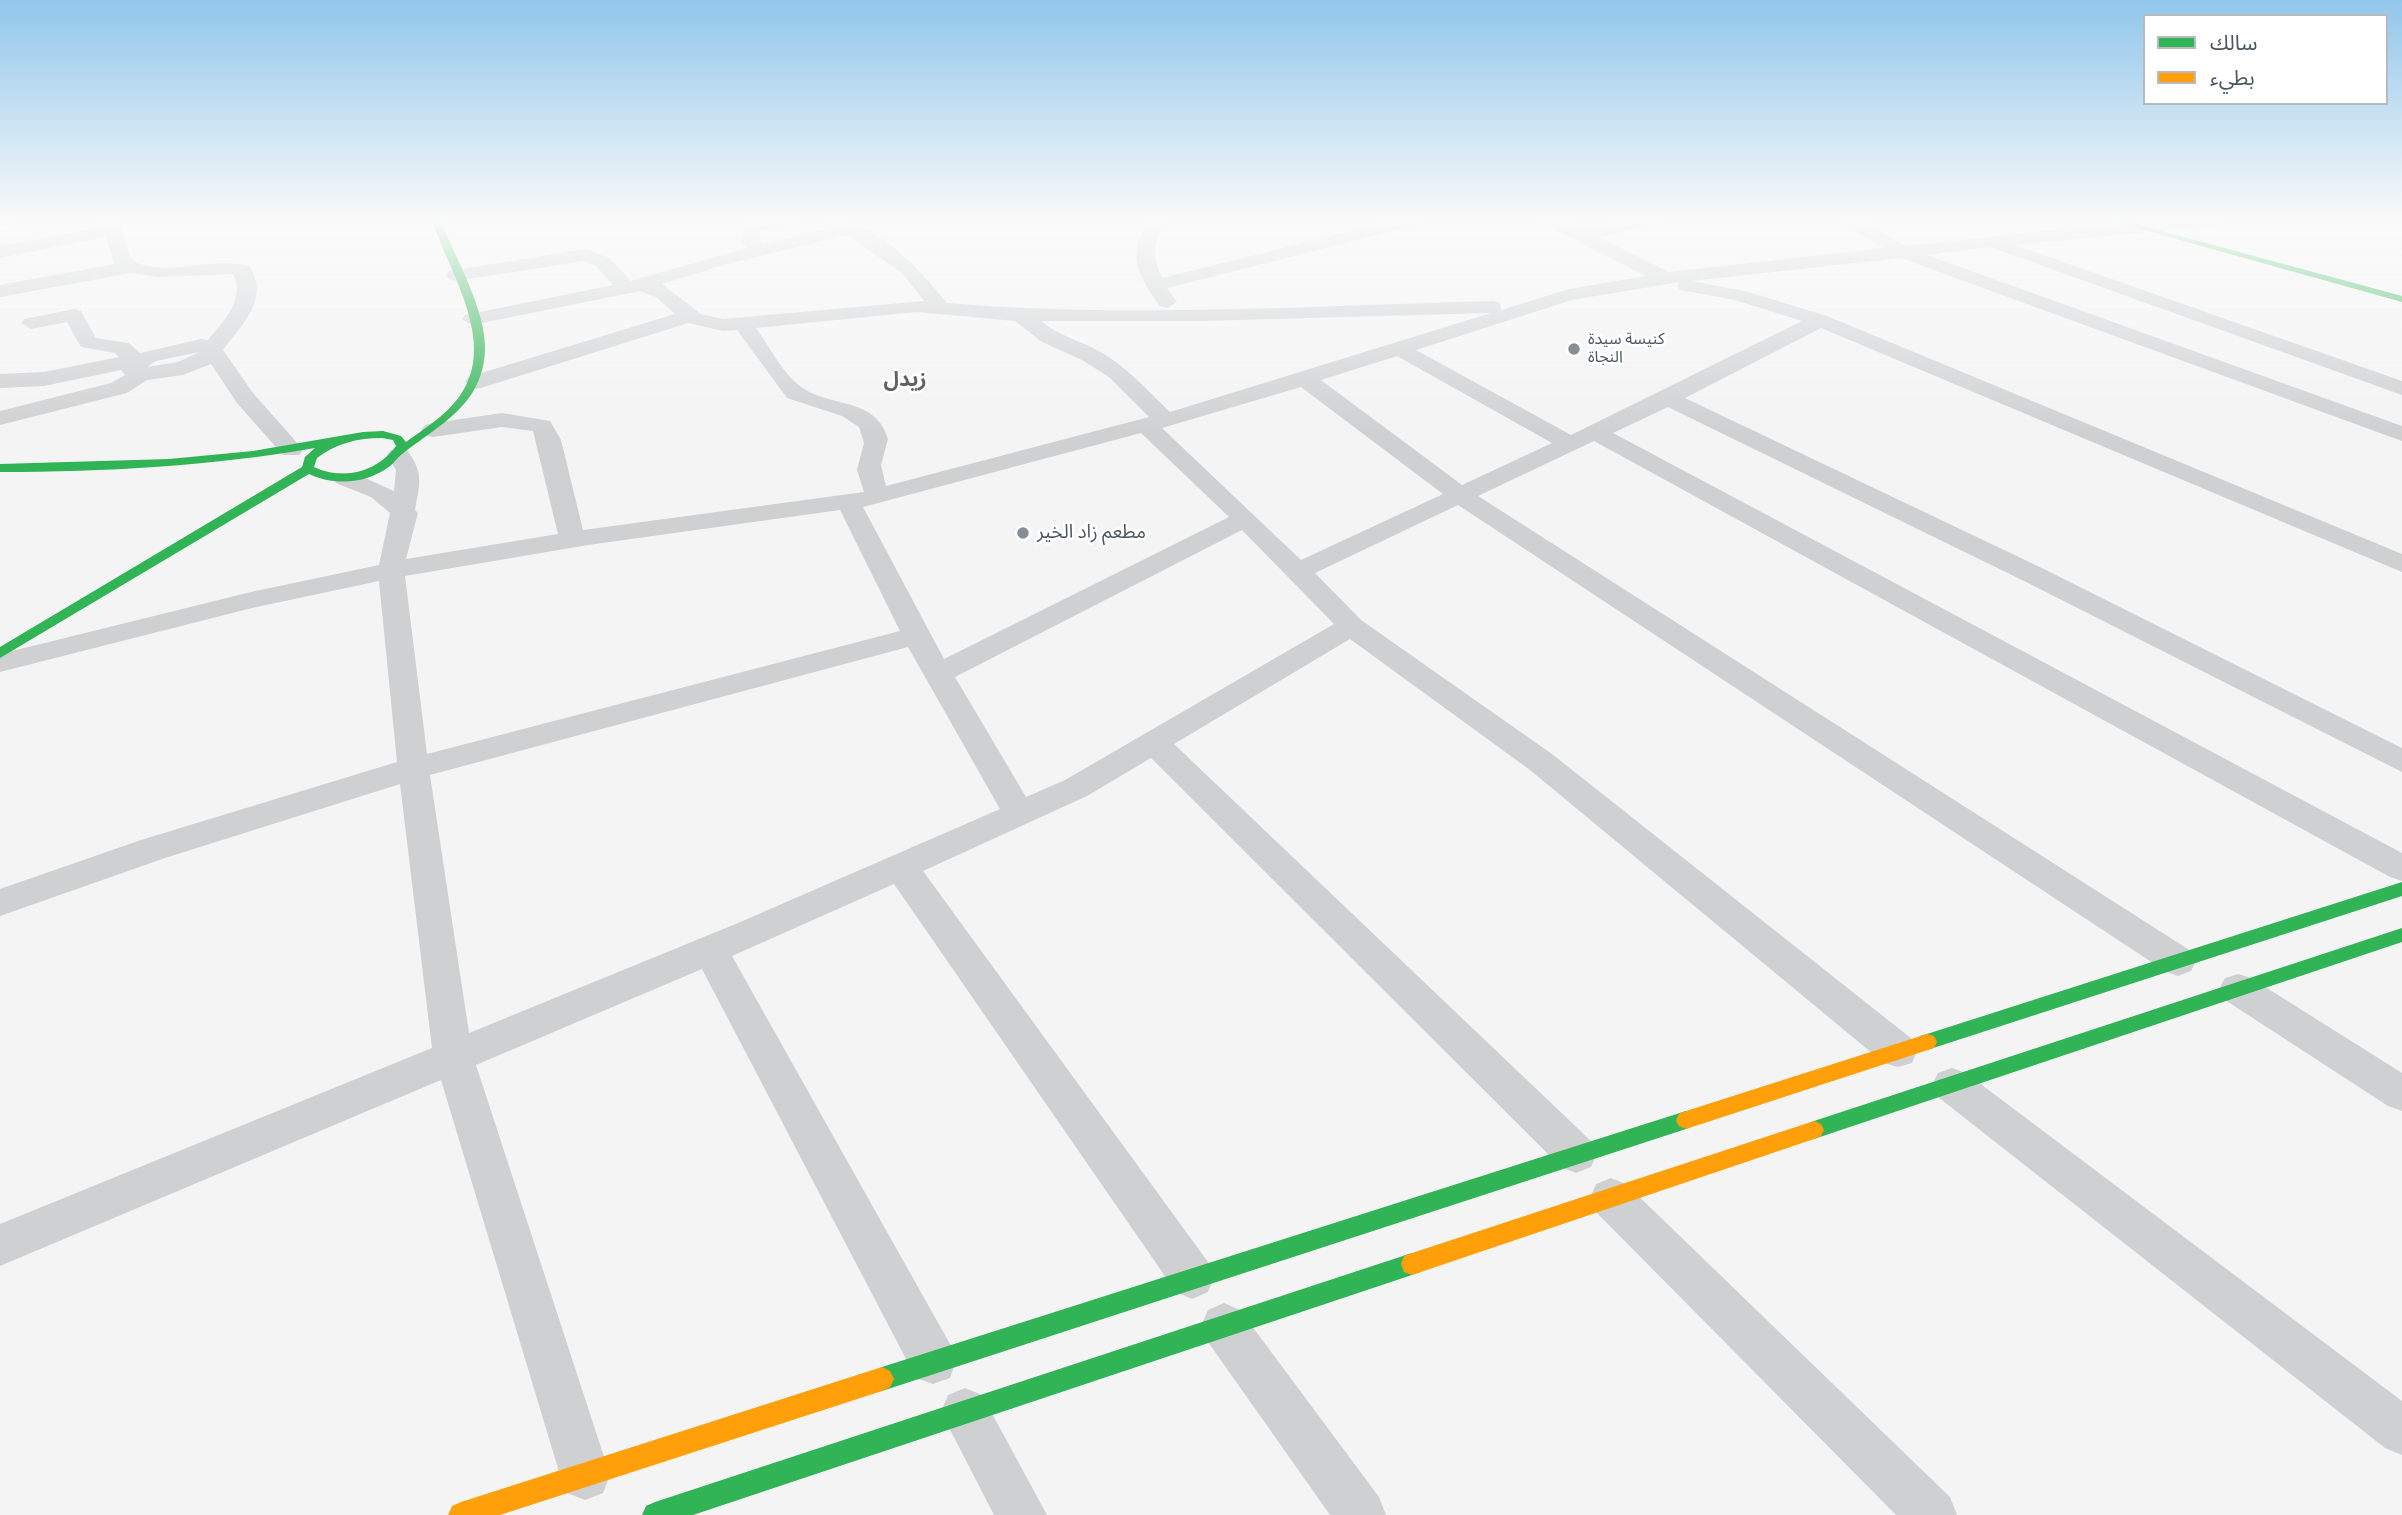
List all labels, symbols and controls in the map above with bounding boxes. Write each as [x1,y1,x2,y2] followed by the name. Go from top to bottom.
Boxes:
[2143,14,2388,105] legend
[2210,31,2257,55] text: سالك
[2210,66,2255,90] text: بطيء
[1588,330,1665,368] place label: كنيسة سيدة النجاة
[1566,341,1582,357] marker: كنيسة سيدة النجاة
[883,368,927,394] district label: زيدل
[1037,522,1146,544] place label: مطعم زاد الخير
[1015,525,1031,541] marker: مطعم زاد الخير

